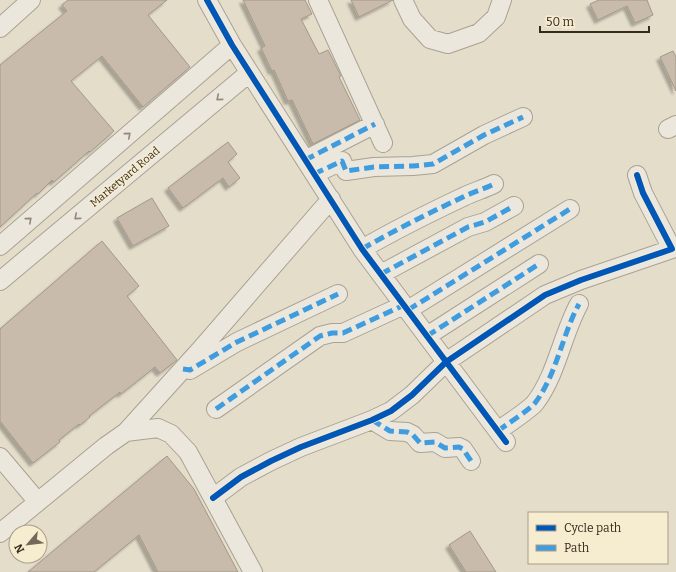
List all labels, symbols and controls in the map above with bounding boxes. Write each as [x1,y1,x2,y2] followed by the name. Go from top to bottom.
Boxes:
[540,8,649,34] scale bar
[546,15,575,29] text: 50 m
[217,93,224,100] one-way arrow
[123,133,130,140] one-way arrow
[88,144,163,210] street label: Marketyard Road
[74,213,81,220] one-way arrow
[25,218,32,225] one-way arrow
[528,512,668,564] legend
[564,521,622,535] text: Cycle path
[8,524,48,564] north arrow
[12,541,27,555] text: N
[564,541,590,555] text: Path

